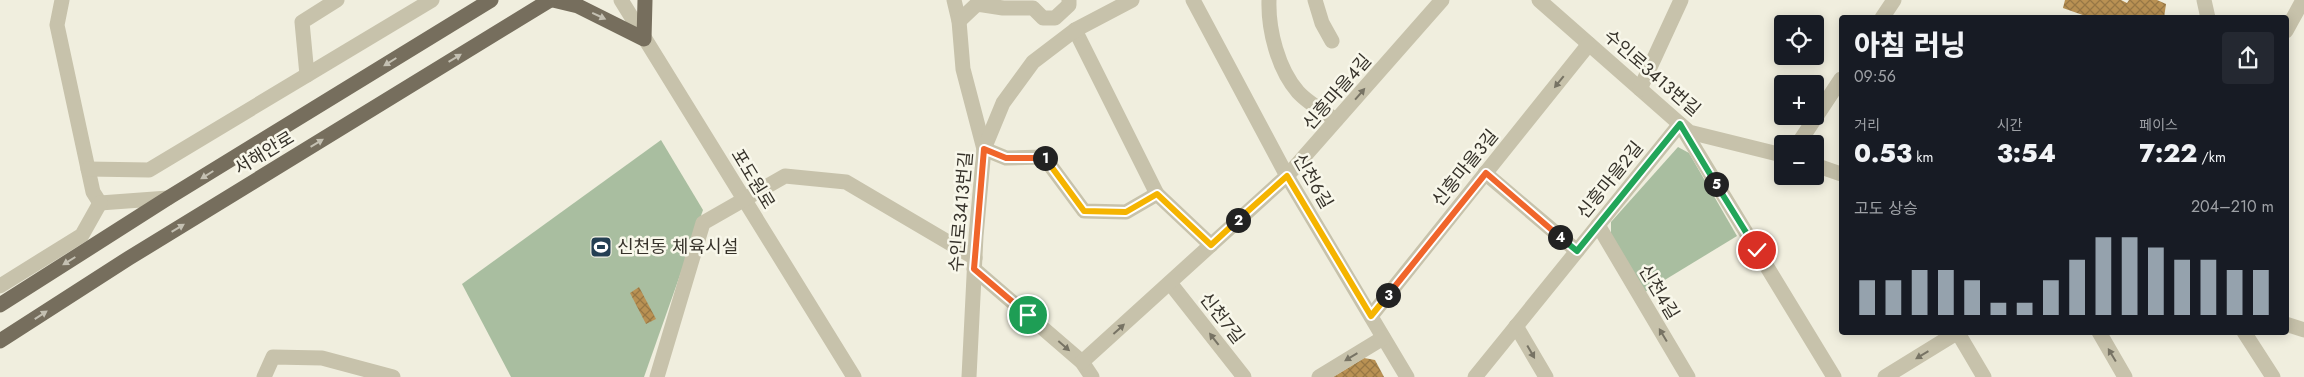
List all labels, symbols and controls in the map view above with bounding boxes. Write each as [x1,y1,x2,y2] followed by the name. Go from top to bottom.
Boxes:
[592,12,606,20] one-way arrow
[1774,15,1824,185] map controls
[1774,15,1824,65] button: locate
[1598,23,1706,123] street label: 수인로3413번길
[1854,25,1965,66] text: 아침 러닝
[2222,32,2274,84] button: share
[1297,48,1377,136] street label: 신흥마을4길
[449,54,462,63] one-way arrow
[384,58,397,67] one-way arrow
[1854,65,1896,88] text: 09:56
[1553,75,1564,88] one-way arrow
[1774,75,1824,125] button: +
[1354,88,1366,100] one-way arrow
[1854,115,1880,135] text: 거리
[1997,115,2022,135] text: 시간
[2139,115,2178,135] text: 페이스
[1426,124,1504,212] street label: 신흥마을3길
[229,125,299,181] street label: 서해안로
[1774,135,1824,185] button: −
[1854,135,1912,171] text: 0.53
[1997,135,2056,171] text: 3:54
[2139,135,2197,171] text: 7:22
[1571,136,1649,224] street label: 신흥마을2길
[310,138,323,148] one-way arrow
[725,144,781,214] street label: 포도원로
[1032,146,1058,170] pin: 1
[1912,147,1933,167] text: km
[2197,147,2226,167] text: /km
[1042,148,1049,168] text: 1
[1287,148,1339,214] street label: 신천6길
[943,151,979,273] street label: 수인로3413번길
[200,170,213,179] one-way arrow
[1704,172,1728,196] pin: 5
[1712,174,1721,194] text: 5
[2191,195,2274,218] text: 204–210 m
[1854,197,1918,220] text: 고도 상승
[1226,208,1250,232] pin: 2
[1234,210,1243,230] text: 2
[172,223,185,232] one-way arrow
[1548,224,1572,250] pin: 4
[1556,227,1565,247] text: 4
[1736,229,1778,271] pin
[617,234,738,260] place label: 신천동 체육시설
[589,235,613,259] sports icon: 신천동 체육시설
[1743,236,1771,264] icon: check
[63,256,76,266] one-way arrow
[1632,260,1686,324] street label: 신천4길
[1376,282,1400,308] pin: 3
[1384,285,1393,305] text: 3
[1194,287,1250,349] street label: 신천7길
[1007,294,1049,336] pin
[1014,301,1042,329] icon: arrive
[34,310,48,320] one-way arrow
[1112,323,1124,335] one-way arrow
[1659,329,1668,342] one-way arrow
[1208,333,1219,346] one-way arrow
[1058,340,1070,352] one-way arrow
[1526,345,1535,358] one-way arrow
[2108,348,2117,361] one-way arrow
[1915,350,1928,359] one-way arrow
[1345,353,1358,362] one-way arrow

